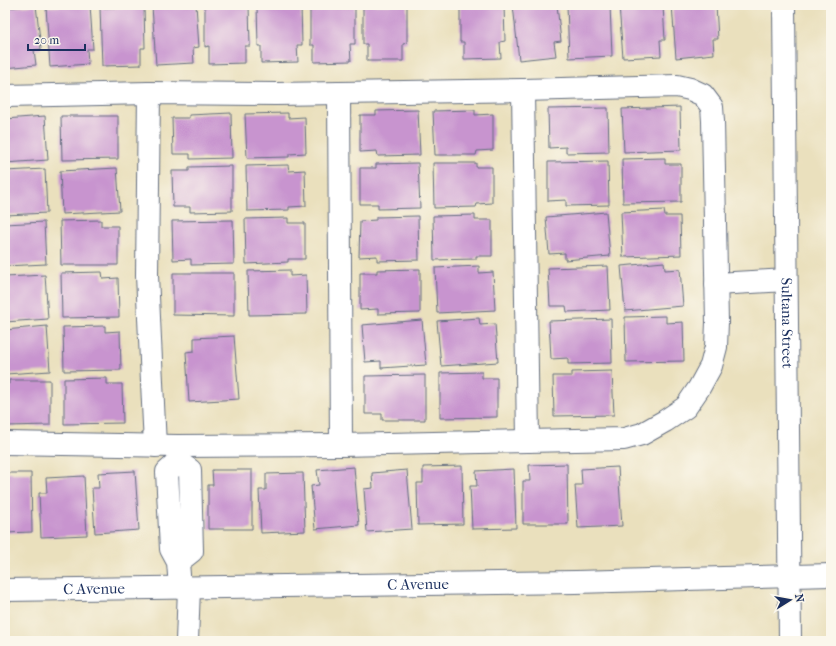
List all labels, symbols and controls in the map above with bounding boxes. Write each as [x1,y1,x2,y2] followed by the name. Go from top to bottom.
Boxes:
[28,26,85,52] scale bar
[34,33,59,47] text: 20 m
[778,277,796,369] street label: Sultana Street
[387,575,450,594] street label: C Avenue
[63,579,126,598] street label: C Avenue
[770,580,810,620] north arrow
[792,593,807,604] text: N

